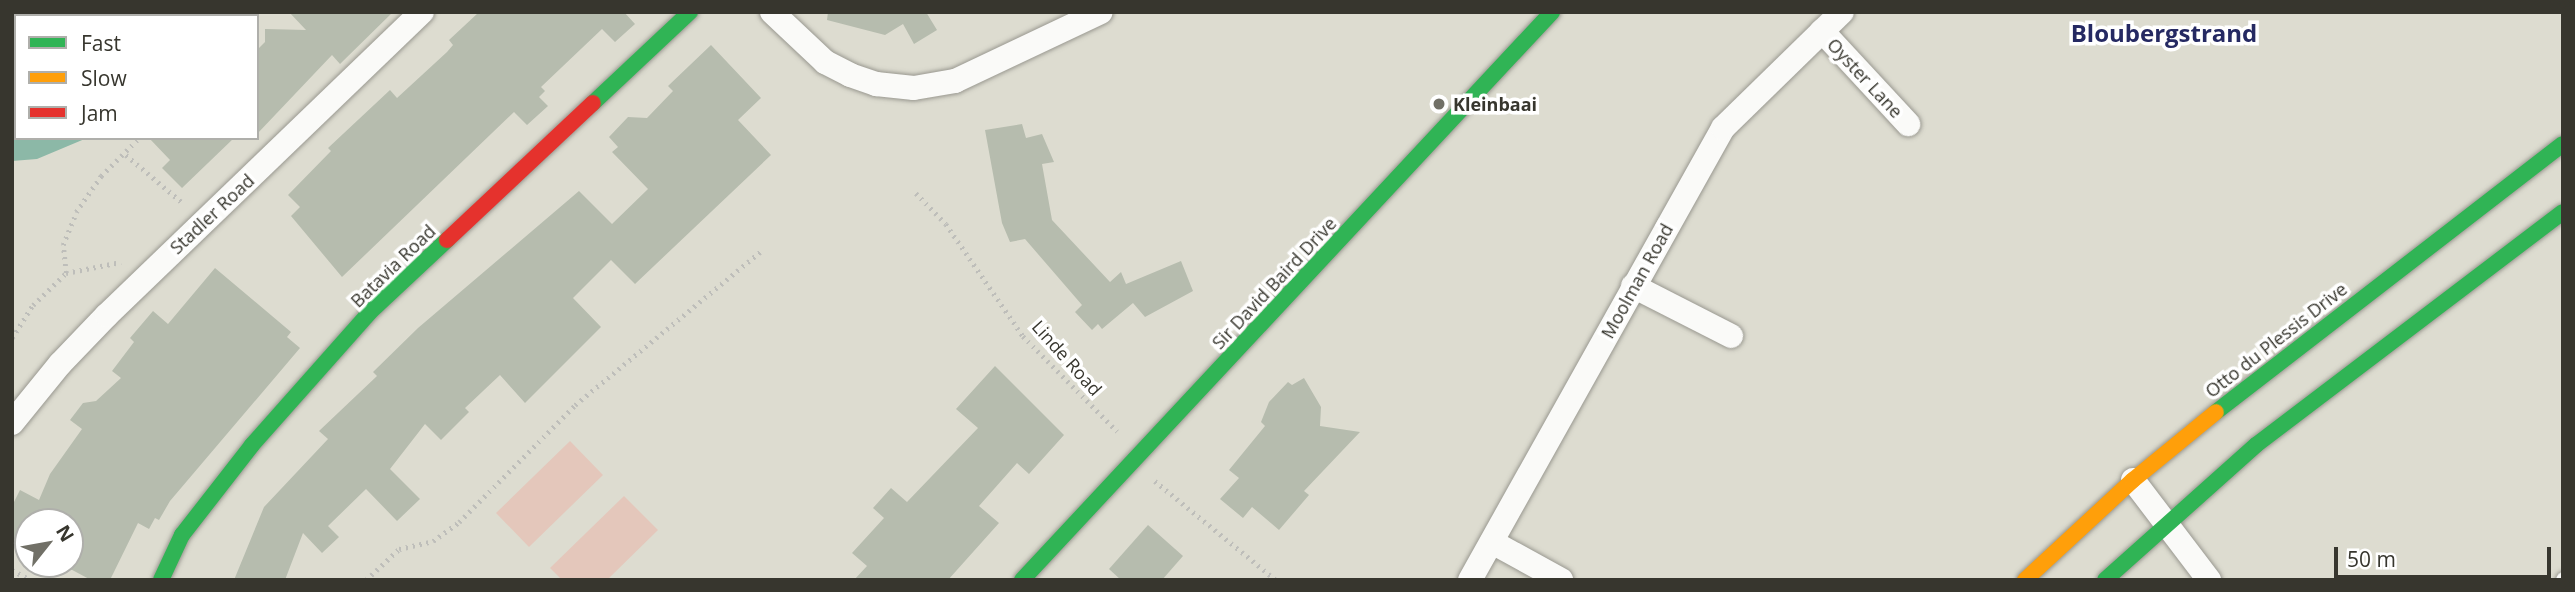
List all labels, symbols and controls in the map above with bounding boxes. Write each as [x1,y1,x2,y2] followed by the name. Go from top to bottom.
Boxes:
[14,14,259,140] legend
[2071,19,2257,47] district label: Bloubergstrand
[81,29,121,57] text: Fast
[1823,34,1907,122] street label: Oyster Lane
[81,64,127,92] text: Slow
[1453,93,1537,115] place label: Kleinbaai
[1431,96,1447,112] marker: Kleinbaai
[81,99,118,127] text: Jam
[166,170,258,258] street label: Stadler Road
[1207,213,1341,353] street label: Sir David Baird Drive
[346,220,440,312] street label: Batavia Road
[1597,220,1677,342] street label: Moolman Road
[2201,278,2351,402] street label: Otto du Plessis Drive
[1028,316,1106,400] street label: Linde Road
[14,508,84,578] north arrow
[50,520,80,547] text: N
[2337,532,2554,576] scale bar
[2347,545,2396,573] text: 50 m

